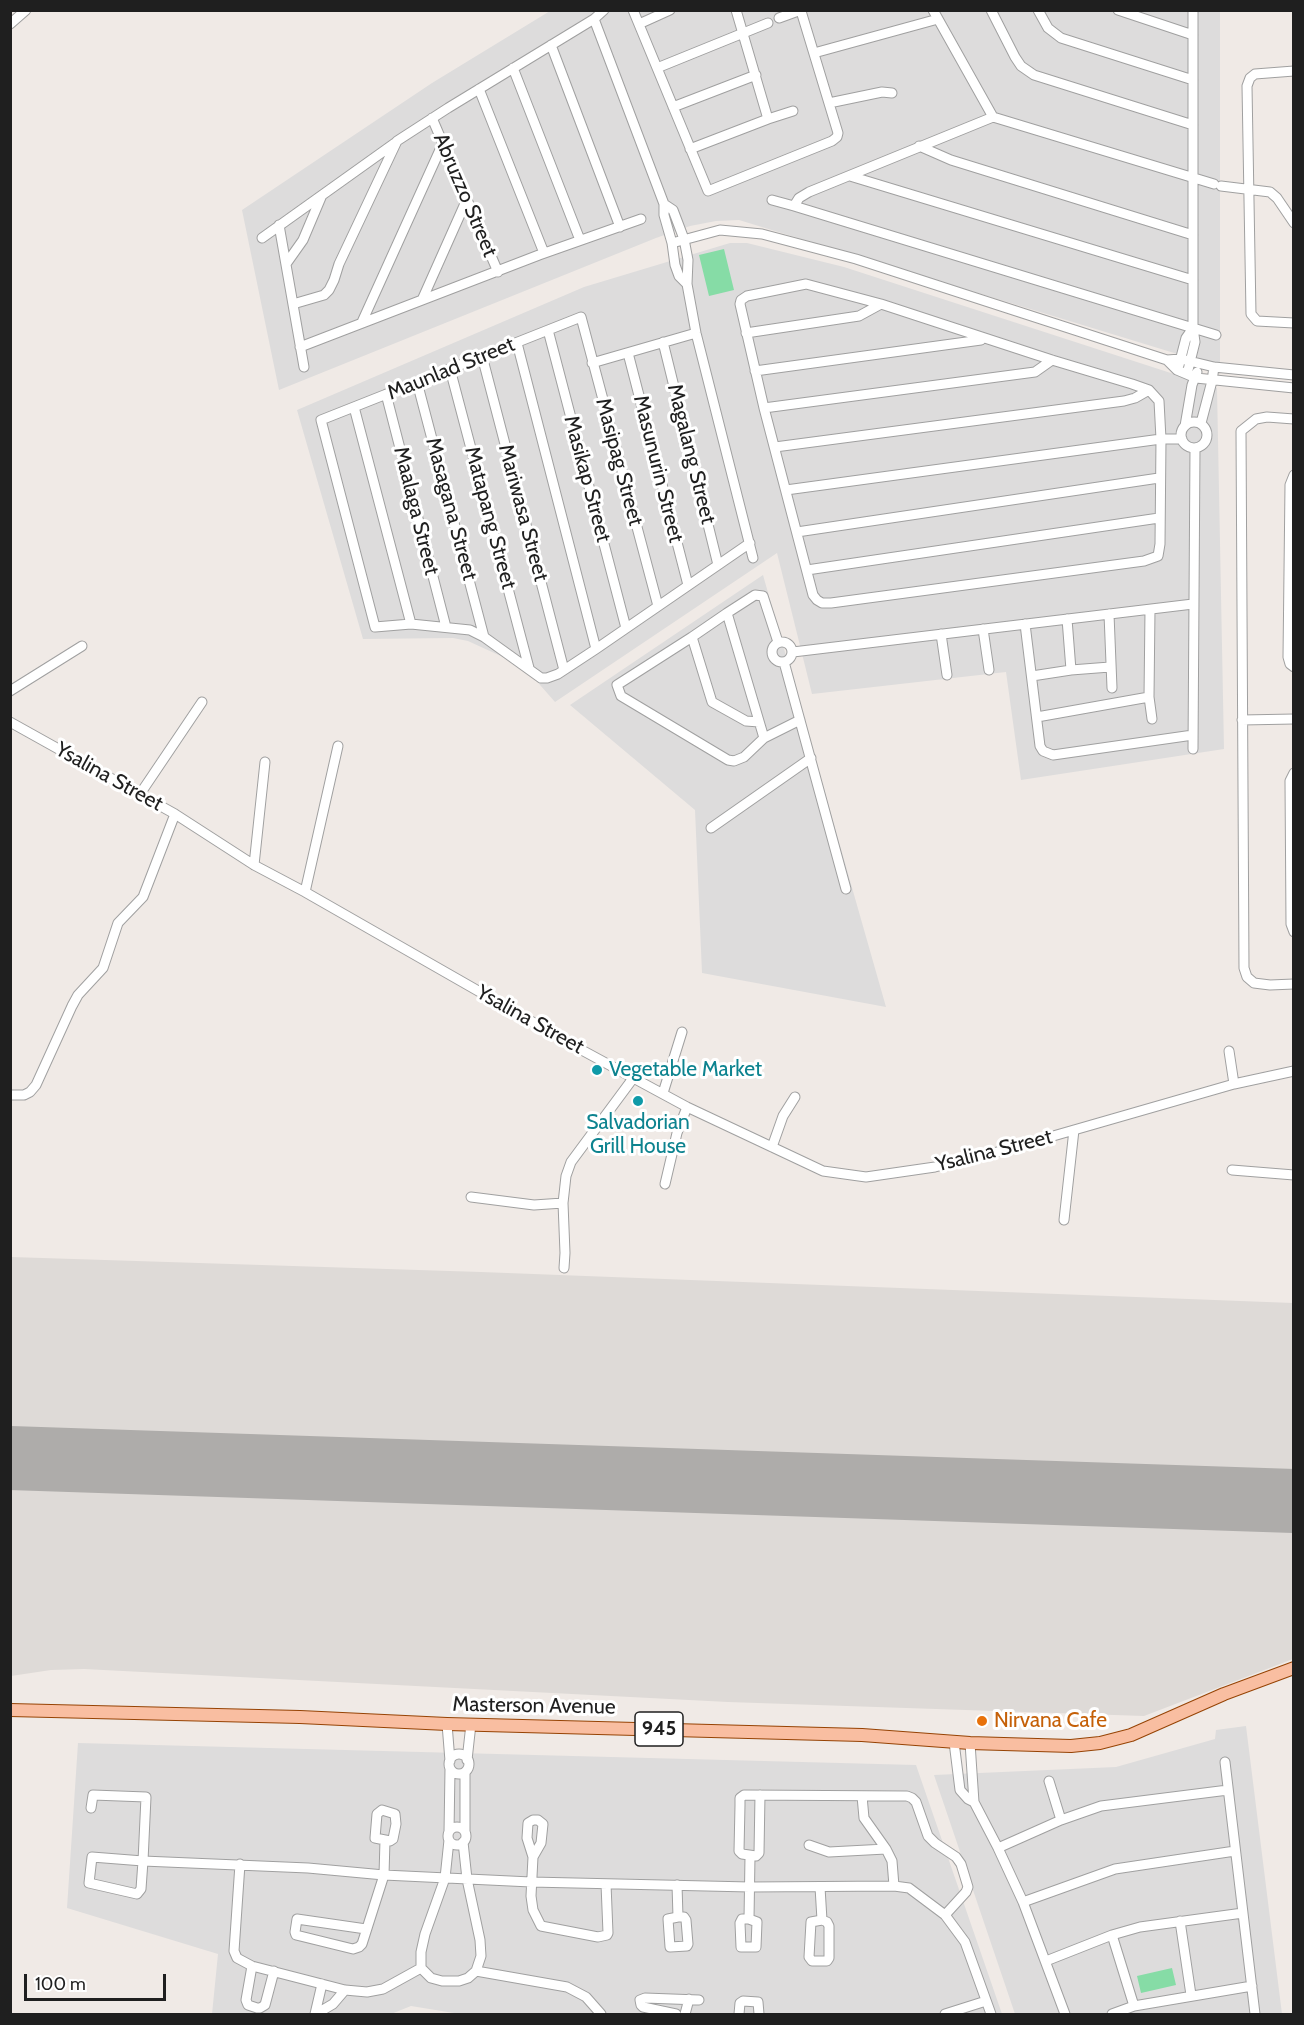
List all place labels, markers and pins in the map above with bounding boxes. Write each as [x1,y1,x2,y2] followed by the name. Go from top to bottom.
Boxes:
[609,1057,762,1083] place label: Vegetable Market
[590,1063,604,1077] marker: Vegetable Market
[631,1094,645,1108] marker: Salvadorian Grill House
[586,1110,690,1160] place label: Salvadorian Grill House
[994,1708,1107,1734] place label: Nirvana Cafe
[975,1714,989,1728] marker: Nirvana Cafe

